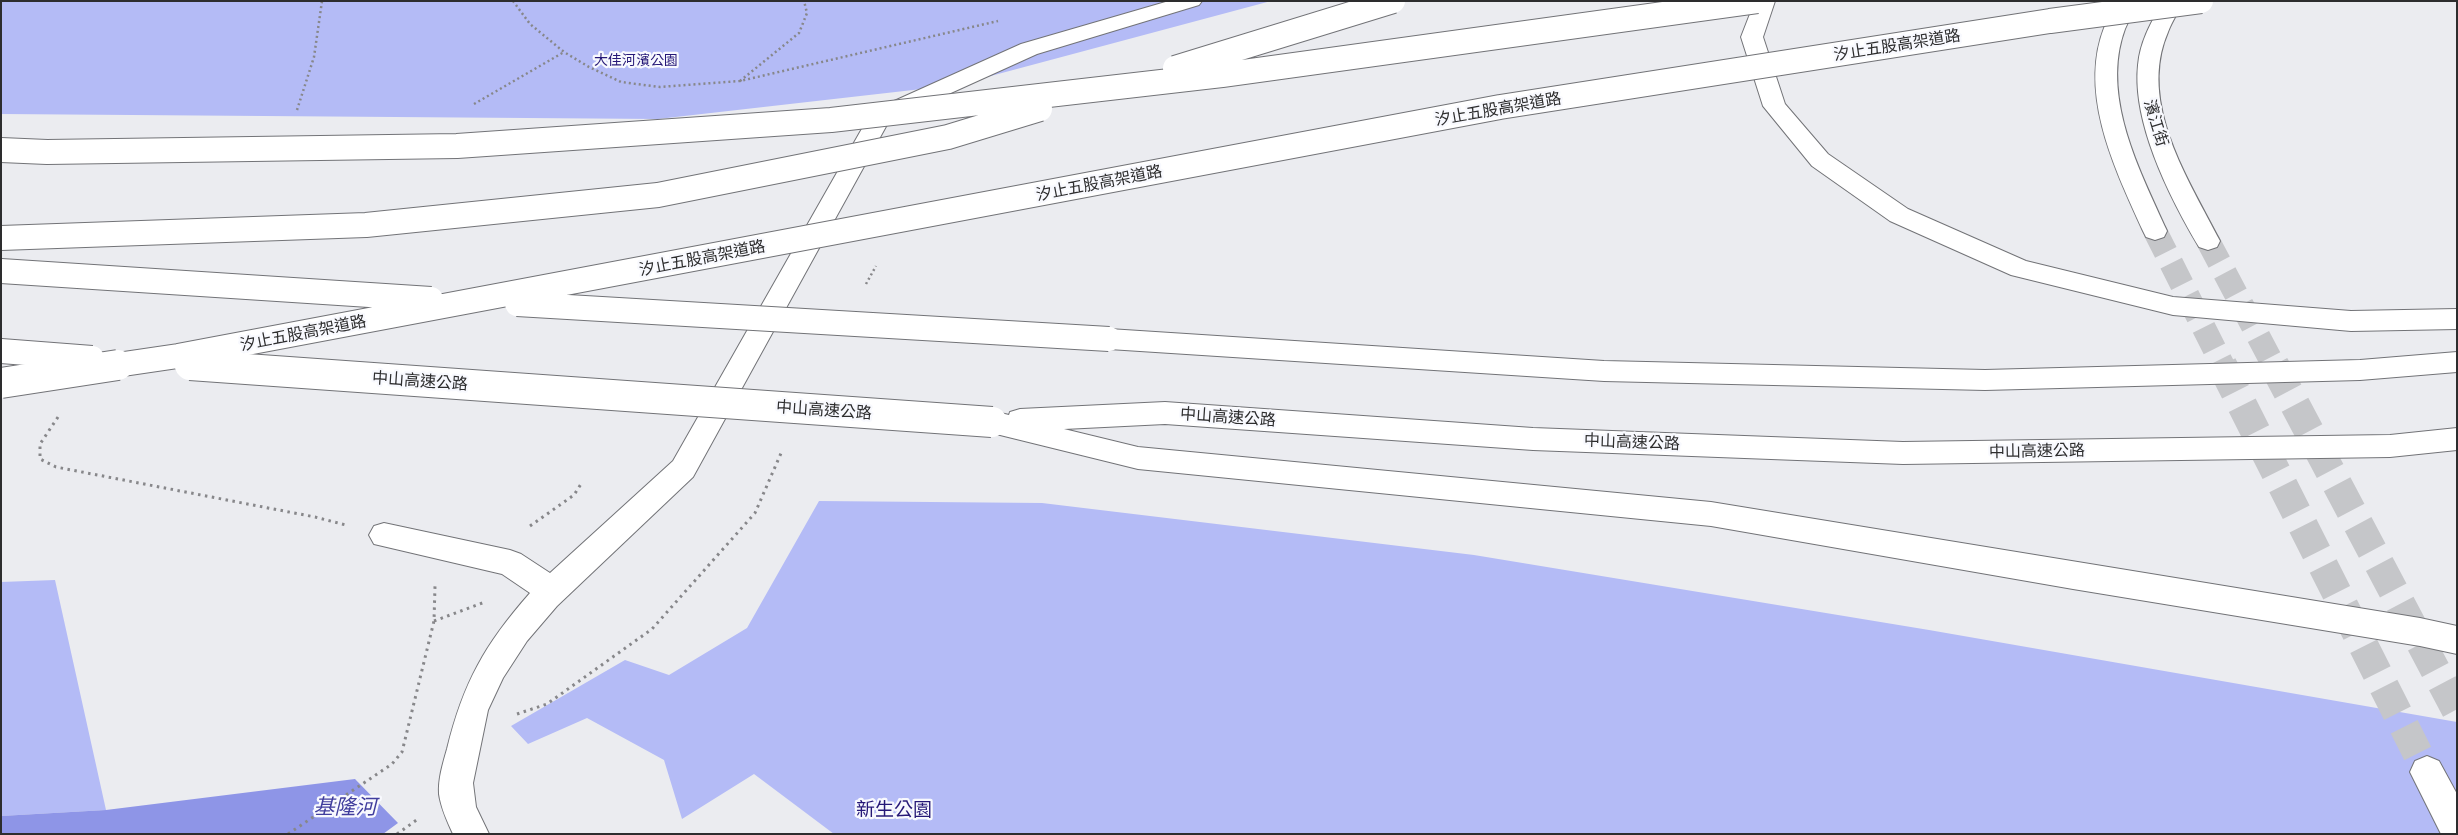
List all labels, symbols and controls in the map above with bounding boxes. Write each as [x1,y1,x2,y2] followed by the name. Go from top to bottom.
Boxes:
[1832,26,1962,64] street label: 汐止五股高架道路
[594,52,678,68] park label: 大佳河濱公園
[1433,88,1563,130] street label: 汐止五股高架道路
[2140,97,2172,149] street label: 濱江街
[1034,161,1164,205] street label: 汐止五股高架道路
[637,236,767,280] street label: 汐止五股高架道路
[238,311,368,355] street label: 汐止五股高架道路
[371,368,469,394] street label: 中山高速公路
[775,397,873,423] street label: 中山高速公路
[1179,404,1277,430] street label: 中山高速公路
[1584,431,1680,453] street label: 中山高速公路
[1989,441,2085,461] street label: 中山高速公路
[314,794,376,820] water label: 基隆河
[856,799,932,821] park label: 新生公園

